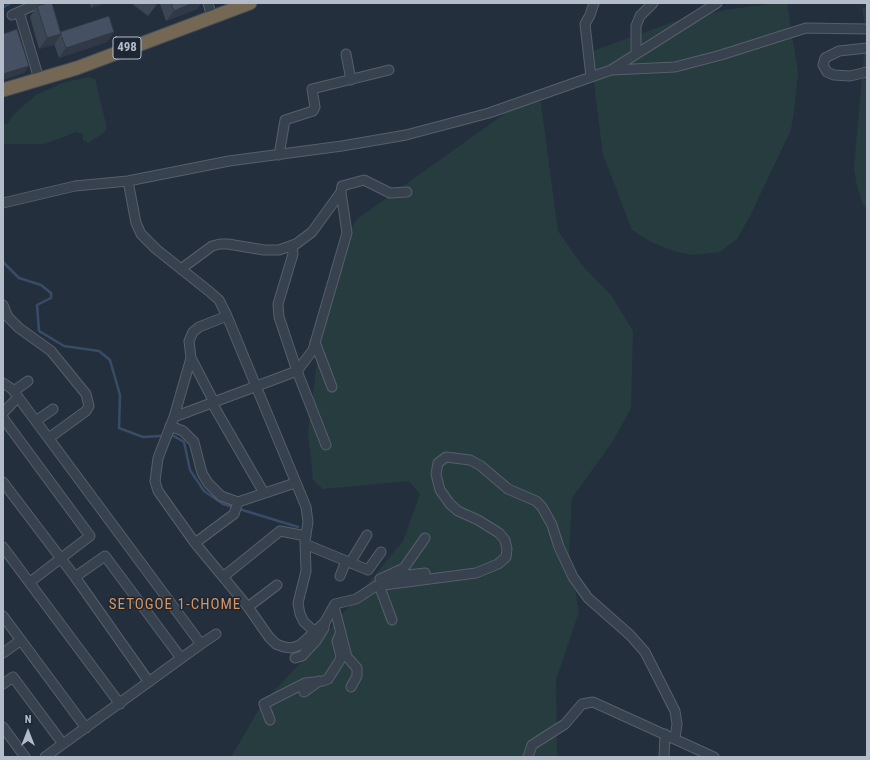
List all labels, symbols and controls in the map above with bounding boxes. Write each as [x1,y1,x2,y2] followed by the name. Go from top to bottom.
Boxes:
[113,37,141,59] road number: 498
[109,596,241,614] district label: SETOGOE 1-CHOME
[8,712,48,752] north arrow
[25,713,31,726] text: N

